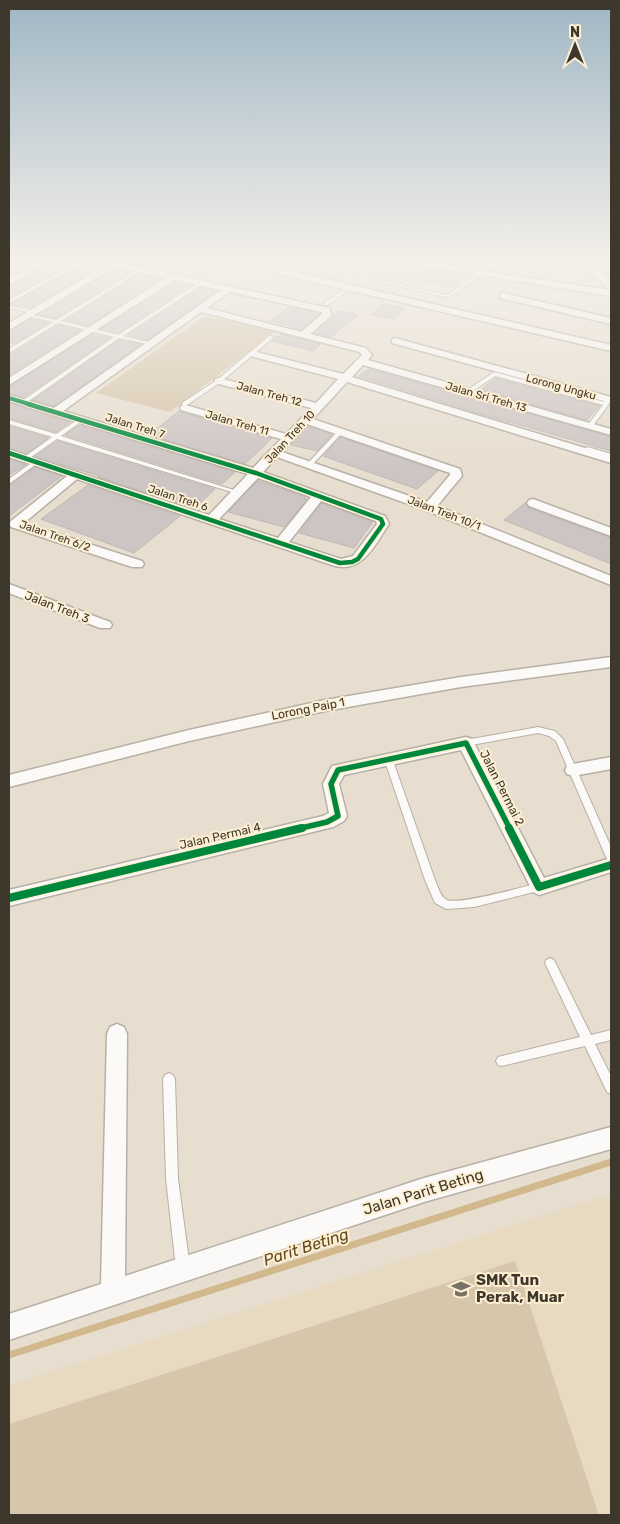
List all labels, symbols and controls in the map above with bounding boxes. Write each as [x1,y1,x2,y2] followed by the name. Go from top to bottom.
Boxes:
[550,20,600,70] north arrow
[570,24,580,41] text: N
[525,371,597,403] street label: Lorong Ungku
[235,379,303,409] street label: Jalan Treh 12
[444,379,528,415] street label: Jalan Sri Treh 13
[204,408,270,438] street label: Jalan Treh 11
[262,408,318,466] street label: Jalan Treh 10
[104,411,167,441] street label: Jalan Treh 7
[146,482,210,514] street label: Jalan Treh 6
[406,493,482,533] street label: Jalan Treh 10/1
[18,518,92,554] street label: Jalan Treh 6/2
[23,588,91,626] street label: Jalan Treh 3
[270,695,346,723] street label: Lorong Paip 1
[477,748,527,828] street label: Jalan Permai 2
[178,820,263,852] street label: Jalan Permai 4
[361,1165,485,1219] street label: Jalan Parit Beting
[261,1224,352,1270] water label: Parit Beting
[476,1271,565,1306] place label: SMK Tun Perak, Muar
[450,1278,472,1300] school or university icon: SMK Tun Perak, Muar

